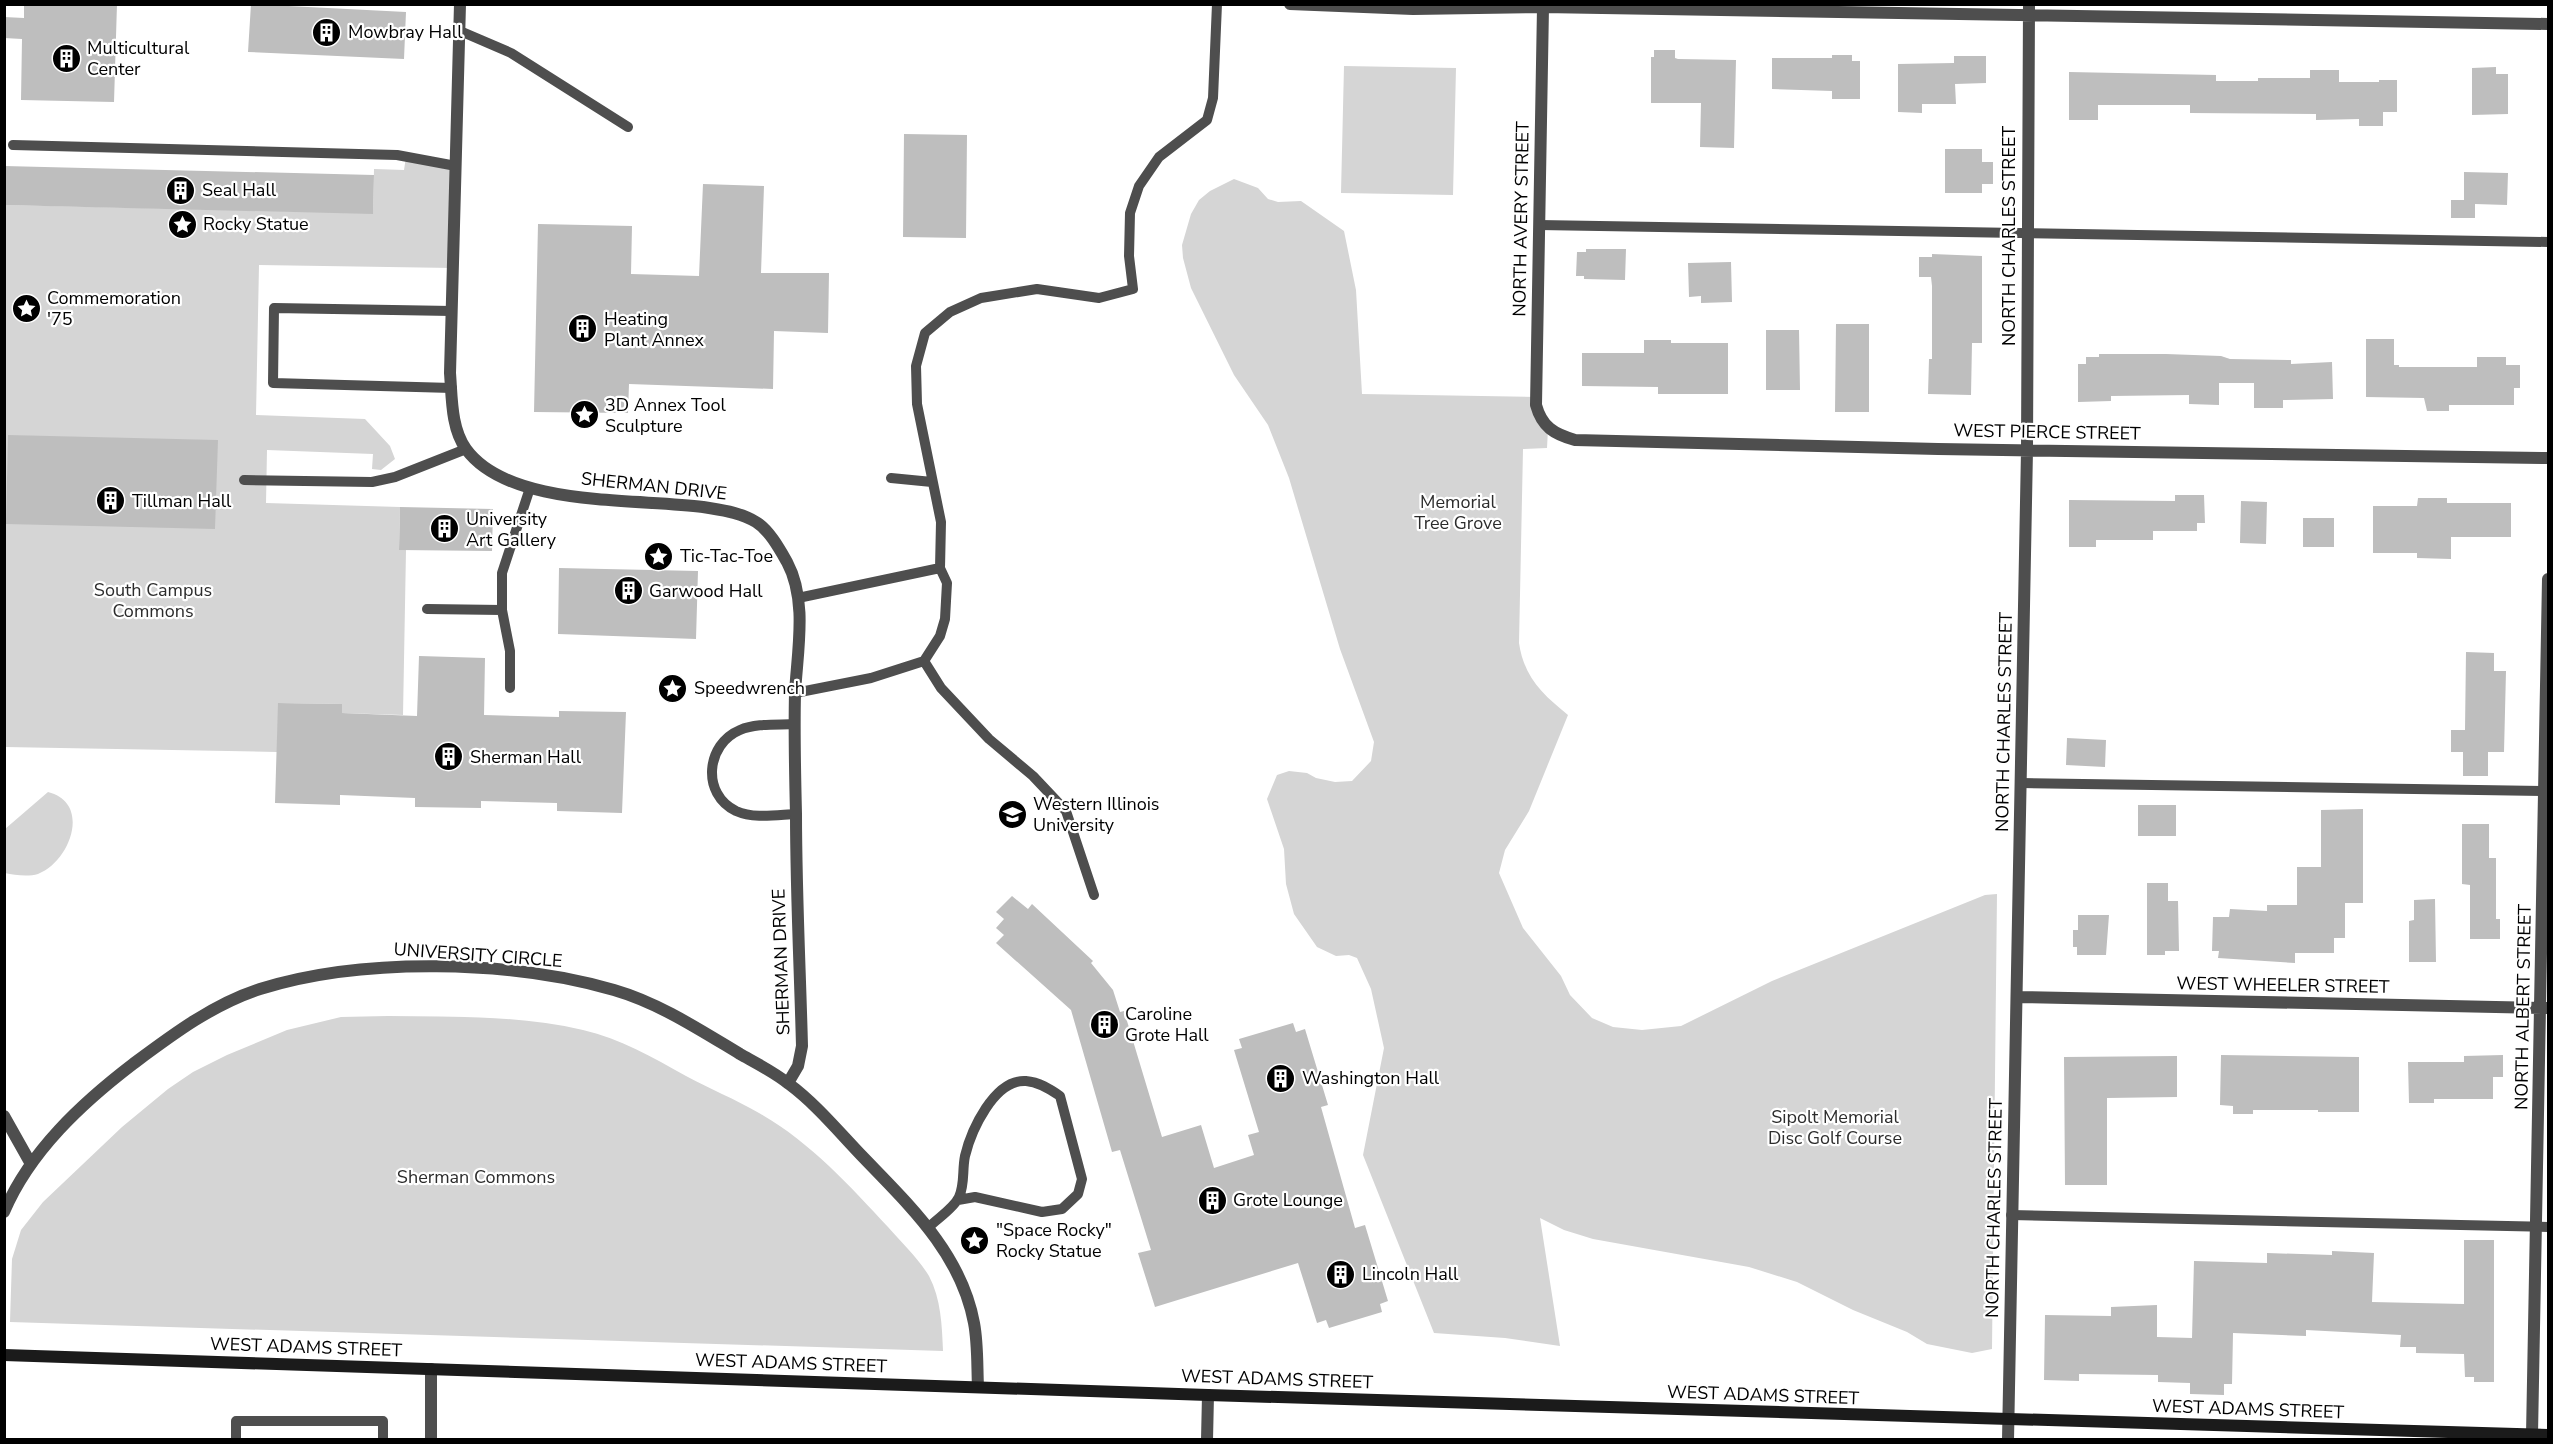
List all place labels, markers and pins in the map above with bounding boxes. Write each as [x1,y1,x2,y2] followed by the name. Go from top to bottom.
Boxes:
[311,16,343,48] building icon: Mowbray Hall
[348,20,463,44] place label: Mowbray Hall
[87,36,190,81] place label: Multicultural Center
[50,42,82,74] building icon: Multicultural Center
[165,174,197,206] building icon: Seal Hall
[202,178,277,202] place label: Seal Hall
[166,208,198,240] place icon: Rocky Statue
[203,212,309,236] place label: Rocky Statue
[47,286,181,331] place label: Commemoration '75
[10,292,42,324] place icon: Commemoration '75
[604,307,704,352] place label: Heating Plant Annex
[567,313,599,345] building icon: Heating Plant Annex
[605,393,726,438] place label: 3D Annex Tool Sculpture
[568,399,600,431] place icon: 3D Annex Tool Sculpture
[95,485,127,517] building icon: Tillman Hall
[132,489,232,513] place label: Tillman Hall
[466,507,557,552] place label: University Art Gallery
[429,513,461,545] building icon: University Art Gallery
[643,540,675,572] place icon: Tic-Tac-Toe
[680,544,773,568] place label: Tic-Tac-Toe
[612,575,644,607] building icon: Garwood Hall
[649,579,763,603] place label: Garwood Hall
[657,672,689,704] place icon: Speedwrench
[694,676,805,700] place label: Speedwrench
[433,741,465,773] building icon: Sherman Hall
[470,745,582,769] place label: Sherman Hall
[1033,792,1160,837] place label: Western Illinois University
[996,798,1028,830] school or university icon: Western Illinois University
[1125,1002,1209,1047] place label: Caroline Grote Hall
[1088,1008,1120,1040] building icon: Caroline Grote Hall
[1265,1062,1297,1094] building icon: Washington Hall
[1302,1066,1440,1090] place label: Washington Hall
[1196,1184,1228,1216] building icon: Grote Lounge
[1233,1188,1343,1212] place label: Grote Lounge
[996,1218,1112,1263] place label: "Space Rocky" Rocky Statue
[959,1224,991,1256] place icon: "Space Rocky" Rocky Statue
[1325,1258,1357,1290] building icon: Lincoln Hall
[1362,1262,1459,1286] place label: Lincoln Hall

